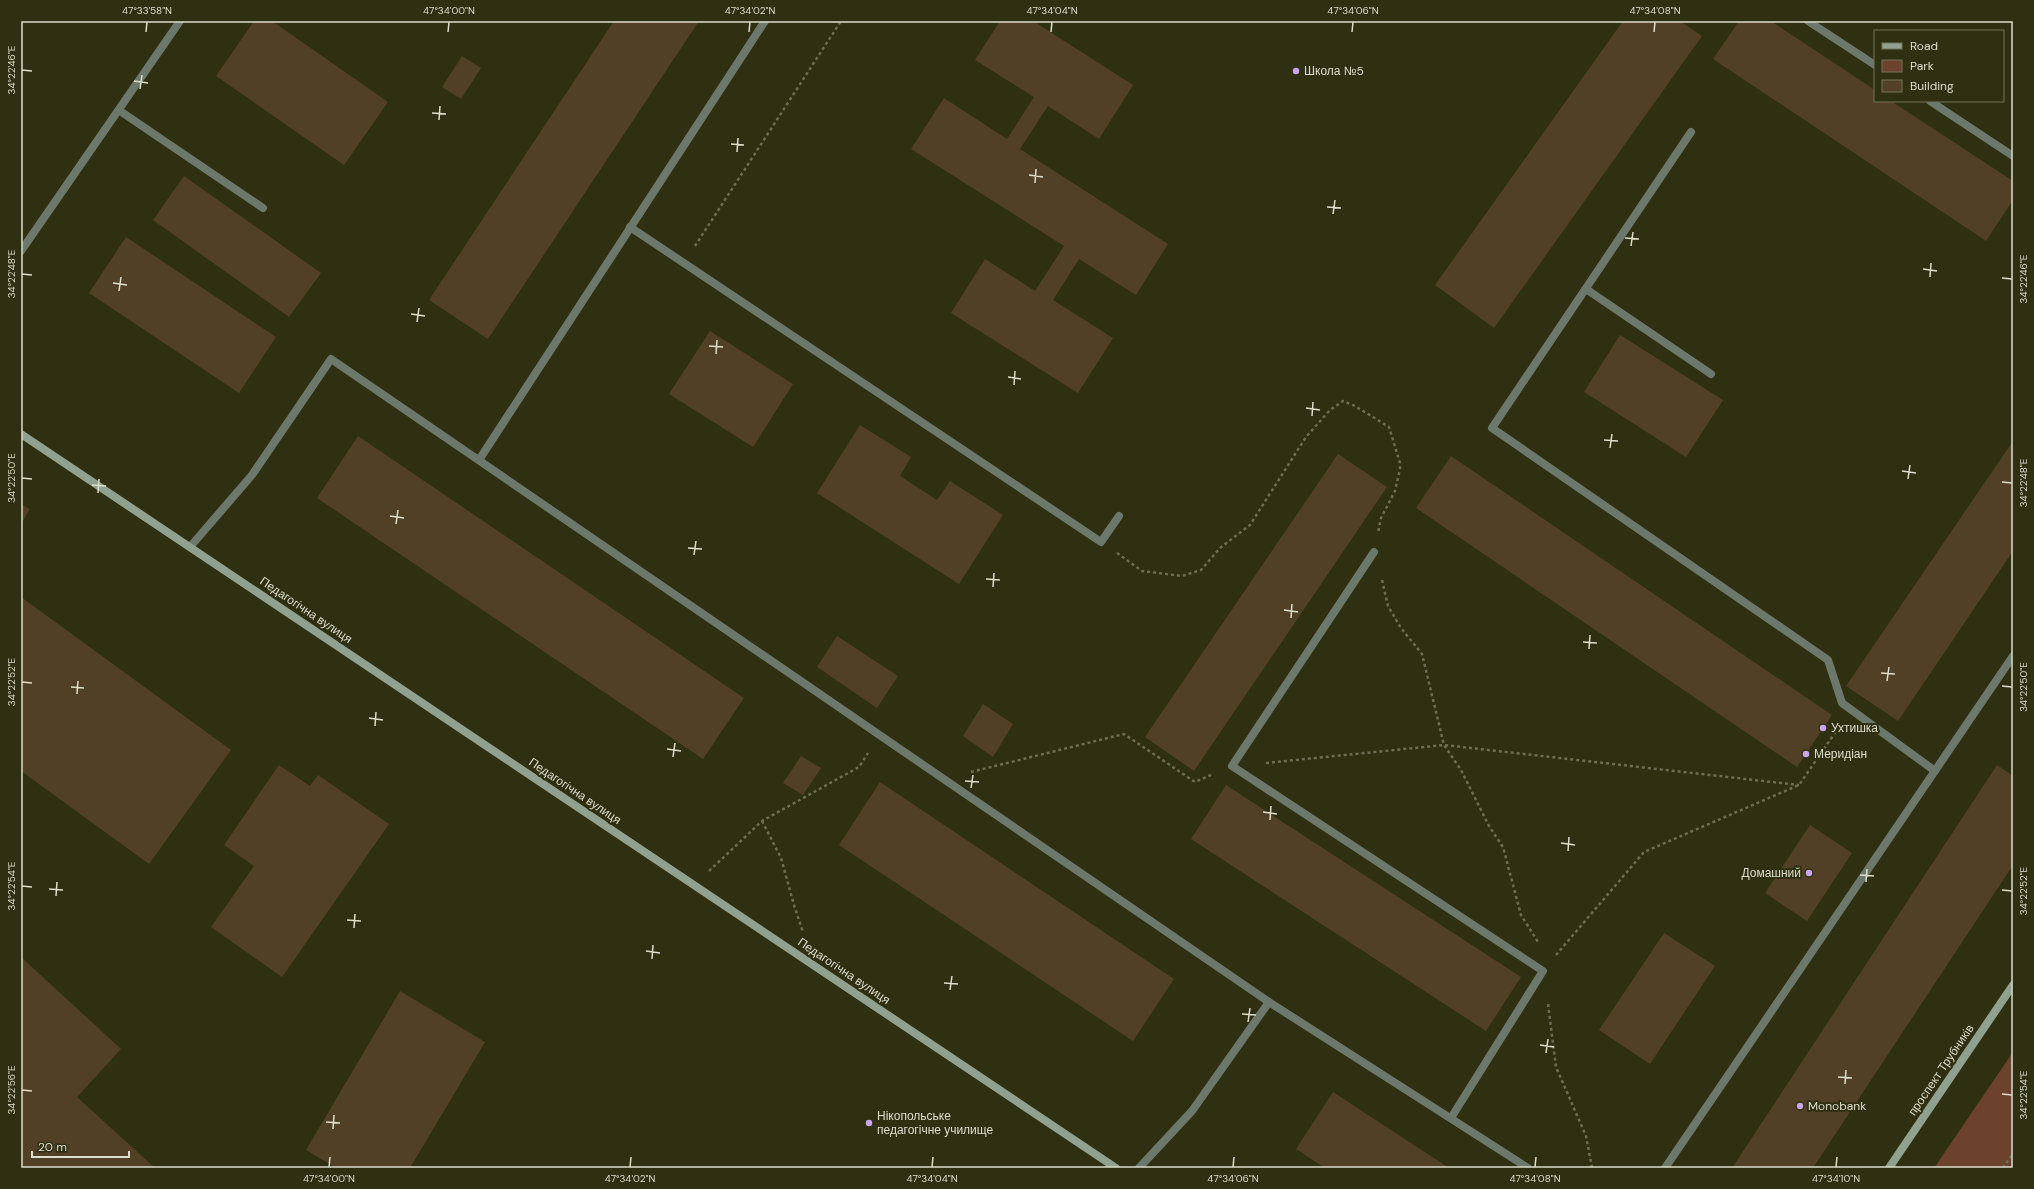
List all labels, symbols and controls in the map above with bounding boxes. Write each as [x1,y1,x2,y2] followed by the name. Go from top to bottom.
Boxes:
[122,4,172,17] text: 47°33'58"N
[423,4,475,17] text: 47°34'00"N
[725,4,775,17] text: 47°34'02"N
[1026,4,1078,17] text: 47°34'04"N
[1327,4,1379,17] text: 47°34'06"N
[1629,4,1681,17] text: 47°34'08"N
[1874,30,2004,102] legend
[1910,38,1938,54] text: Road
[5,45,18,94] text: 34°22'46"E
[1910,58,1934,74] text: Park
[1304,63,1364,79] place label: Школа №5
[1291,66,1301,76] marker: Школа №5
[1910,78,1954,94] text: Building
[5,249,18,298] text: 34°22'48"E
[2017,254,2030,303] text: 34°22'46"E
[5,453,18,503] text: 34°22'50"E
[2017,458,2030,507] text: 34°22'48"E
[257,573,355,647] street label: Педагогічна вулиця
[5,657,18,706] text: 34°22'52"E
[2017,662,2030,712] text: 34°22'50"E
[1831,720,1878,736] place label: Ухтишка
[1818,723,1828,733] marker: Ухтишка
[1814,746,1867,762] place label: Меридіан
[1801,749,1811,759] marker: Меридіан
[526,754,624,828] street label: Педагогічна вулиця
[5,861,18,910] text: 34°22'54"E
[1741,865,1801,881] place label: Домашний
[2017,866,2030,915] text: 34°22'52"E
[1804,868,1814,878] marker: Домашний
[795,934,893,1008] street label: Педагогічна вулиця
[1904,1021,1978,1119] street label: проспект Трубників
[5,1065,18,1115] text: 34°22'56"E
[2017,1070,2030,1119] text: 34°22'54"E
[1808,1098,1866,1114] place label: Monobank
[1795,1101,1805,1111] marker: Monobank
[877,1108,994,1138] place label: Нікопольське педагогічне училище
[864,1118,874,1128] marker: Нікопольське педагогічне училище
[32,1133,129,1159] scale bar
[38,1139,67,1155] text: 20 m
[303,1172,355,1185] text: 47°34'00"N
[605,1172,655,1185] text: 47°34'02"N
[906,1172,958,1185] text: 47°34'04"N
[1207,1172,1259,1185] text: 47°34'06"N
[1509,1172,1561,1185] text: 47°34'08"N
[1812,1172,1860,1185] text: 47°34'10"N

